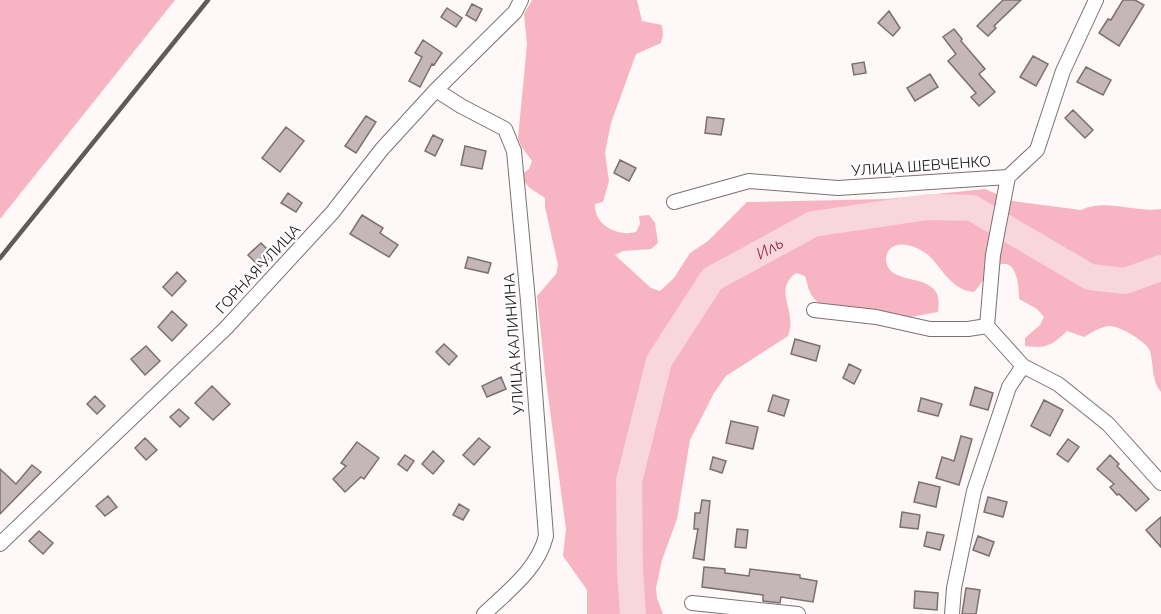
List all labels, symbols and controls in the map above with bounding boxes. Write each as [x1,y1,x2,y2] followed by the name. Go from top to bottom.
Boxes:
[851,152,991,180] street label: УЛИЦА ШЕВЧЕНКО
[212,221,304,317] street label: ГОРНАЯ УЛИЦА
[753,233,787,263] water label: Иль
[500,273,528,415] street label: УЛИЦА КАЛИНИНА

